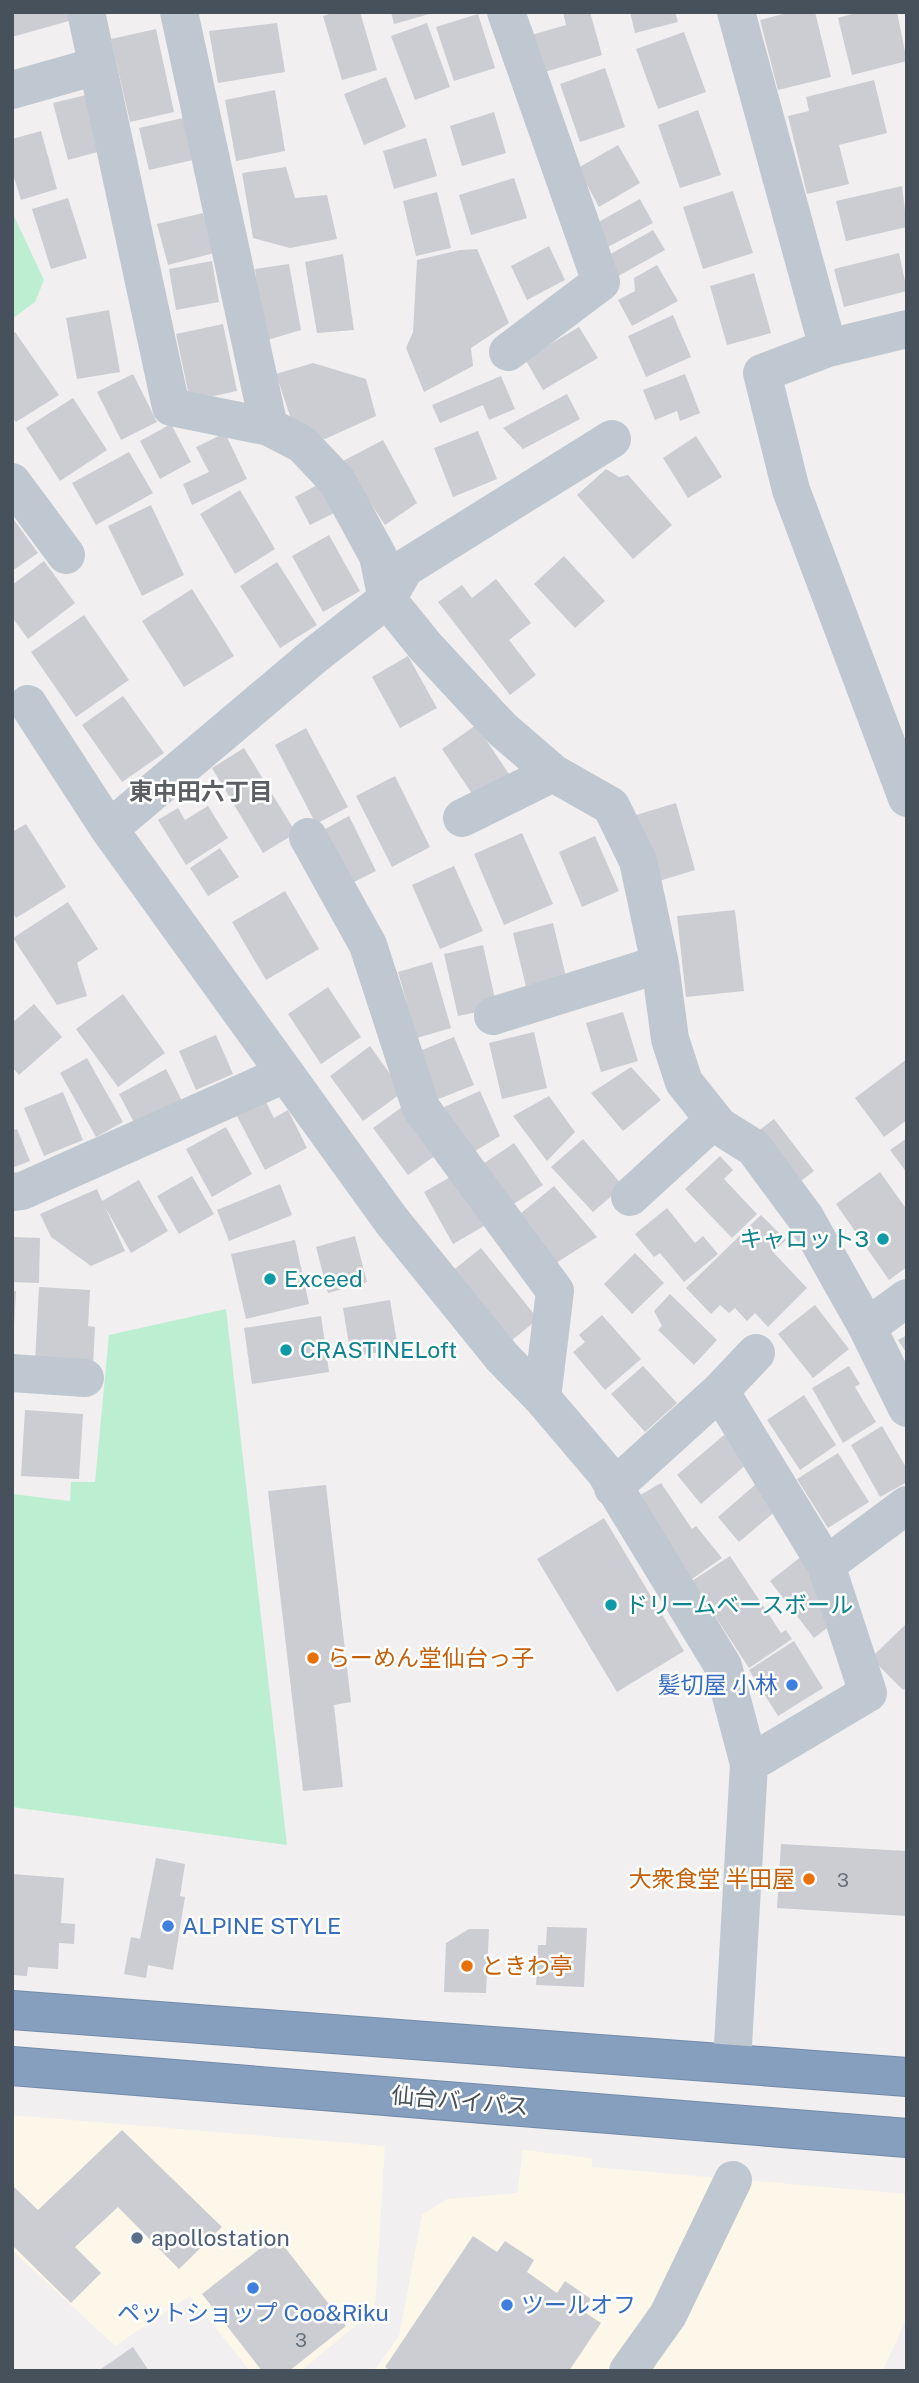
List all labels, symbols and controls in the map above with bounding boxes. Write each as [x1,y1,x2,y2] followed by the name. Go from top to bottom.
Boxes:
[129,777,273,805] district label: 東中田六丁目
[740,1225,869,1252] place label: キャロット3
[875,1231,891,1247] marker: キャロット3
[284,1265,363,1292] place label: Exceed
[262,1271,278,1287] marker: Exceed
[300,1336,457,1363] place label: CRASTINELoft
[278,1342,294,1358] marker: CRASTINELoft
[625,1591,853,1618] place label: ドリームベースボール
[603,1597,619,1613] marker: ドリームベースボール
[327,1644,534,1671] place label: らーめん堂仙台っ子
[305,1650,321,1666] marker: らーめん堂仙台っ子
[657,1671,778,1698] place label: 髪切屋 小林
[784,1677,800,1693] marker: 髪切屋 小林
[628,1865,795,1892] place label: 大衆食堂 半田屋
[837,1869,849,1891] house number: 3
[801,1871,817,1887] marker: 大衆食堂 半田屋
[182,1912,341,1939] place label: ALPINE STYLE
[160,1918,176,1934] marker: ALPINE STYLE
[481,1952,573,1979] place label: ときわ亭
[459,1958,475,1974] marker: ときわ亭
[390,2081,530,2120] street label: 仙台バイパス
[151,2224,290,2251] place label: apollostation
[129,2230,145,2246] marker: apollostation
[245,2280,261,2296] marker: ペットショップ Coo&Riku
[521,2291,636,2318] place label: ツールオフ
[499,2297,515,2313] marker: ツールオフ
[117,2299,389,2326] place label: ペットショップ Coo&Riku
[295,2329,307,2351] house number: 3

